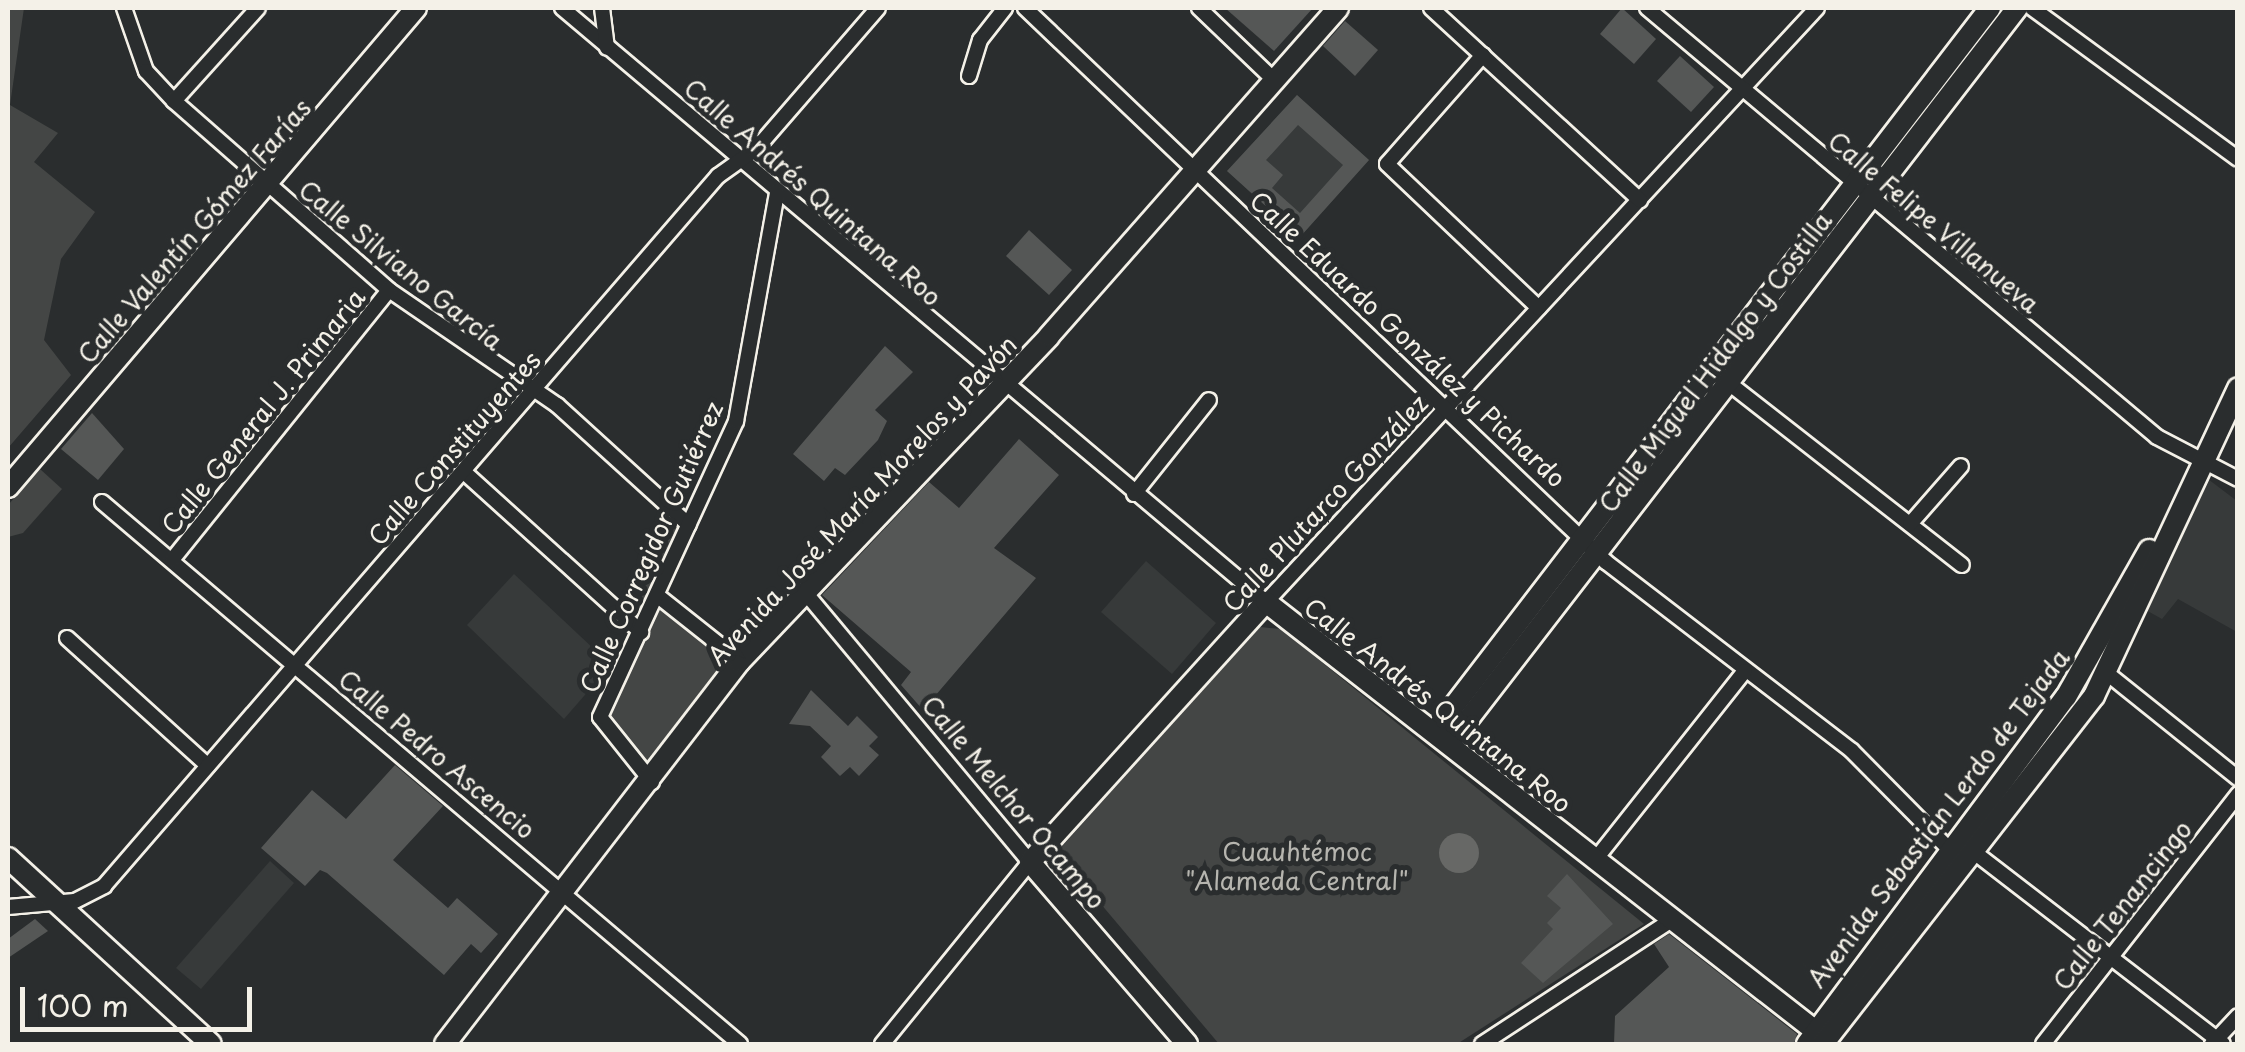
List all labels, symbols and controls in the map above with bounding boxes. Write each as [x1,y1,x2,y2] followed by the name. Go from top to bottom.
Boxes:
[679,73,947,311] street label: Calle Andrés Quintana Roo
[71,93,317,369] street label: Calle Valentín Gómez Farías
[1821,124,2047,320] street label: Calle Felipe Villanueva
[293,173,509,357] street label: Calle Silviano García
[1243,184,1573,494] street label: Calle Eduardo González y Pichardo
[1591,205,1839,519] street label: Calle Miguel Hidalgo y Costilla
[155,282,371,540] street label: Calle General J. Primaria
[700,328,1024,672] street label: Avenida José María Morelos y Pavón
[361,345,547,551] street label: Calle Constituyentes
[1215,387,1435,619] street label: Calle Plutarco González
[573,396,729,698] street label: Calle Corregidor Gutiérrez
[1299,592,1577,818] street label: Calle Andrés Quintana Roo
[1801,643,2075,993] street label: Avenida Sebastián Lerdo de Tejada
[331,662,543,846] street label: Calle Pedro Ascencio
[915,688,1113,916] street label: Calle Melchor Ocampo
[2047,815,2197,995] street label: Calle Tenancingo
[1185,837,1409,896] park label: Cuauhtémoc "Alameda Central"
[25,967,258,1029] scale bar
[37,982,129,1027] text: 100 m

